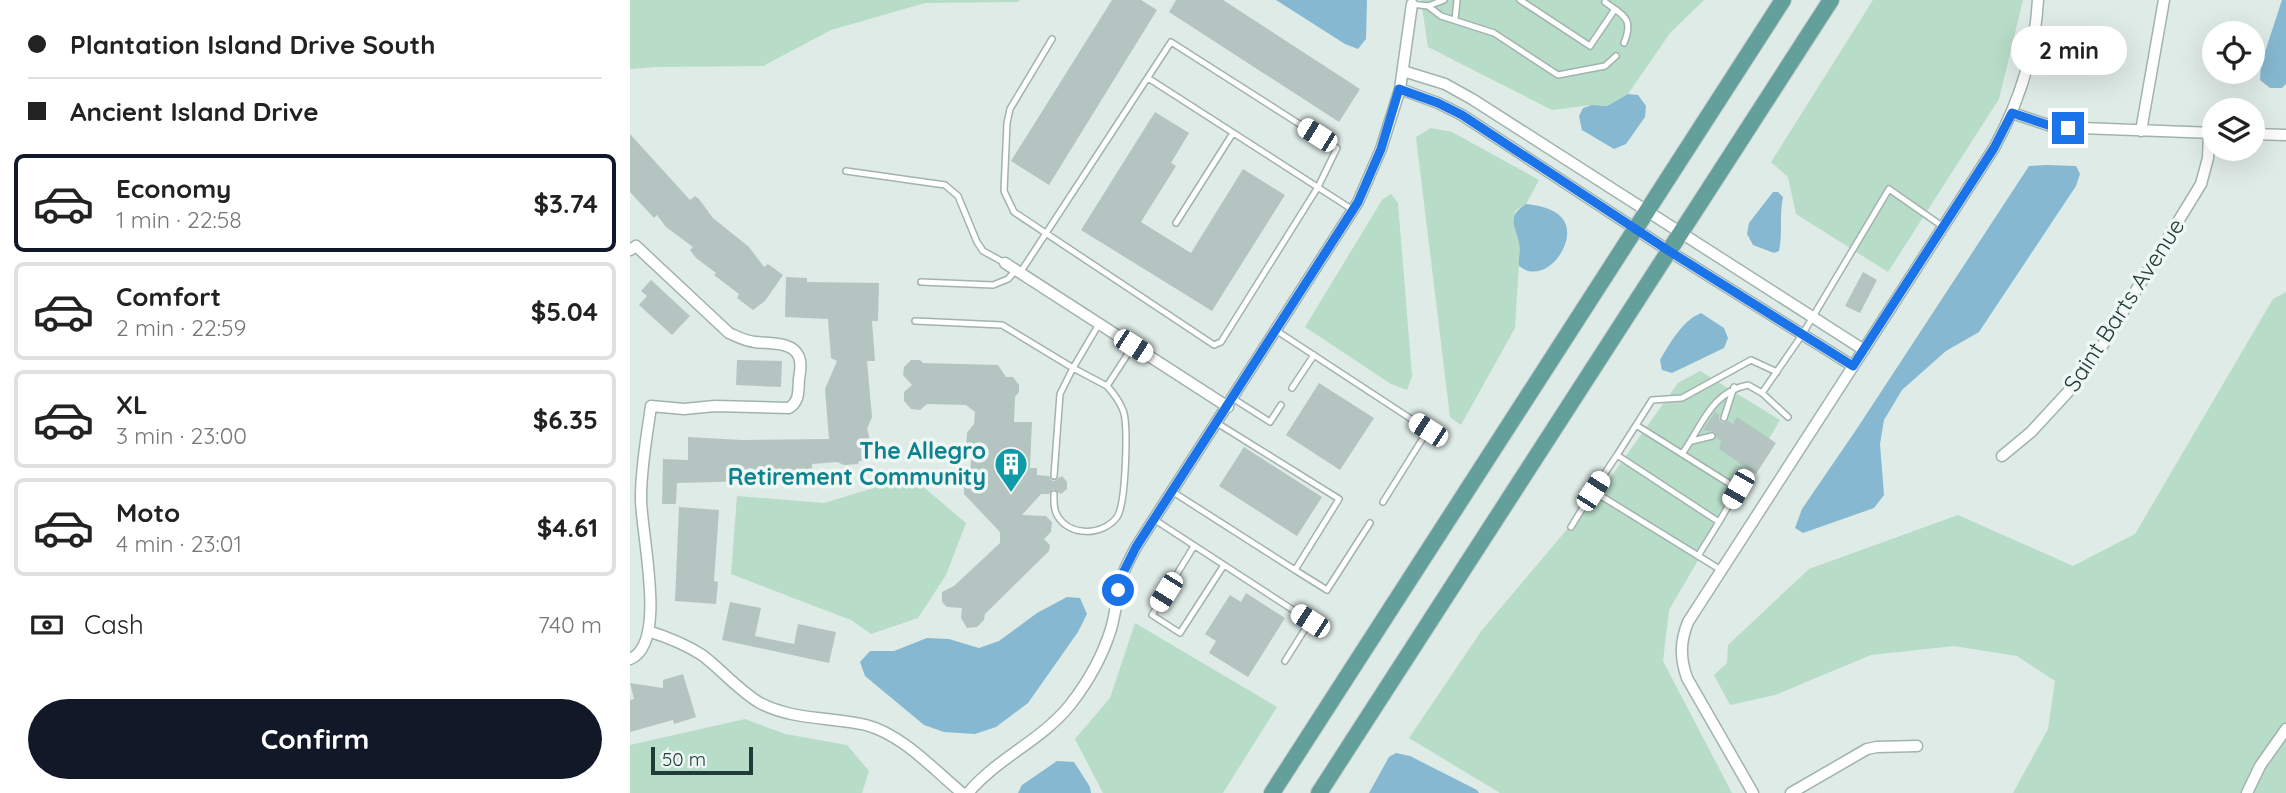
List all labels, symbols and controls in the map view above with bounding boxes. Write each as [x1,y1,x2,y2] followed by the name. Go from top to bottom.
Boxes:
[2202,21,2265,161] map controls
[2202,21,2265,84] button: locate
[2010,26,2126,76] callout: 2 min
[70,28,435,61] text: Plantation Island Drive South
[2039,36,2099,65] text: 2 min
[70,95,318,128] text: Ancient Island Drive
[2202,98,2265,161] button: layers
[2052,112,2084,144] route end
[1294,115,1341,155] car
[32,172,95,235] icon: car
[116,172,231,205] text: Economy
[534,187,598,220] text: $3.74
[116,205,242,234] text: 1 min · 22:58
[2057,213,2190,397] street label: Saint Barts Avenue
[32,280,95,343] icon: car
[116,280,221,313] text: Comfort
[531,295,598,328] text: $5.04
[116,313,246,342] text: 2 min · 22:59
[1110,326,1157,366] car
[32,388,95,451] icon: car
[116,388,148,421] text: XL
[533,403,598,436] text: $6.35
[1405,410,1452,450] car
[116,421,247,450] text: 3 min · 23:00
[728,436,986,491] place label: The Allegro Retirement Community
[992,445,1030,494] building icon: The Allegro Retirement Community
[1719,466,1758,512] car
[1573,468,1614,514] car
[32,496,95,559] icon: car
[116,496,180,529] text: Moto
[537,511,598,544] text: $4.61
[116,529,242,558] text: 4 min · 23:01
[1146,569,1187,615] car
[1102,574,1134,606] route start
[1287,601,1334,641] car
[28,606,66,644] icon: cash
[84,608,144,641] text: Cash
[538,610,602,639] text: 740 m
[28,699,602,779] button: Confirm
[651,744,752,776] scale bar
[662,747,706,771] text: 50 m

